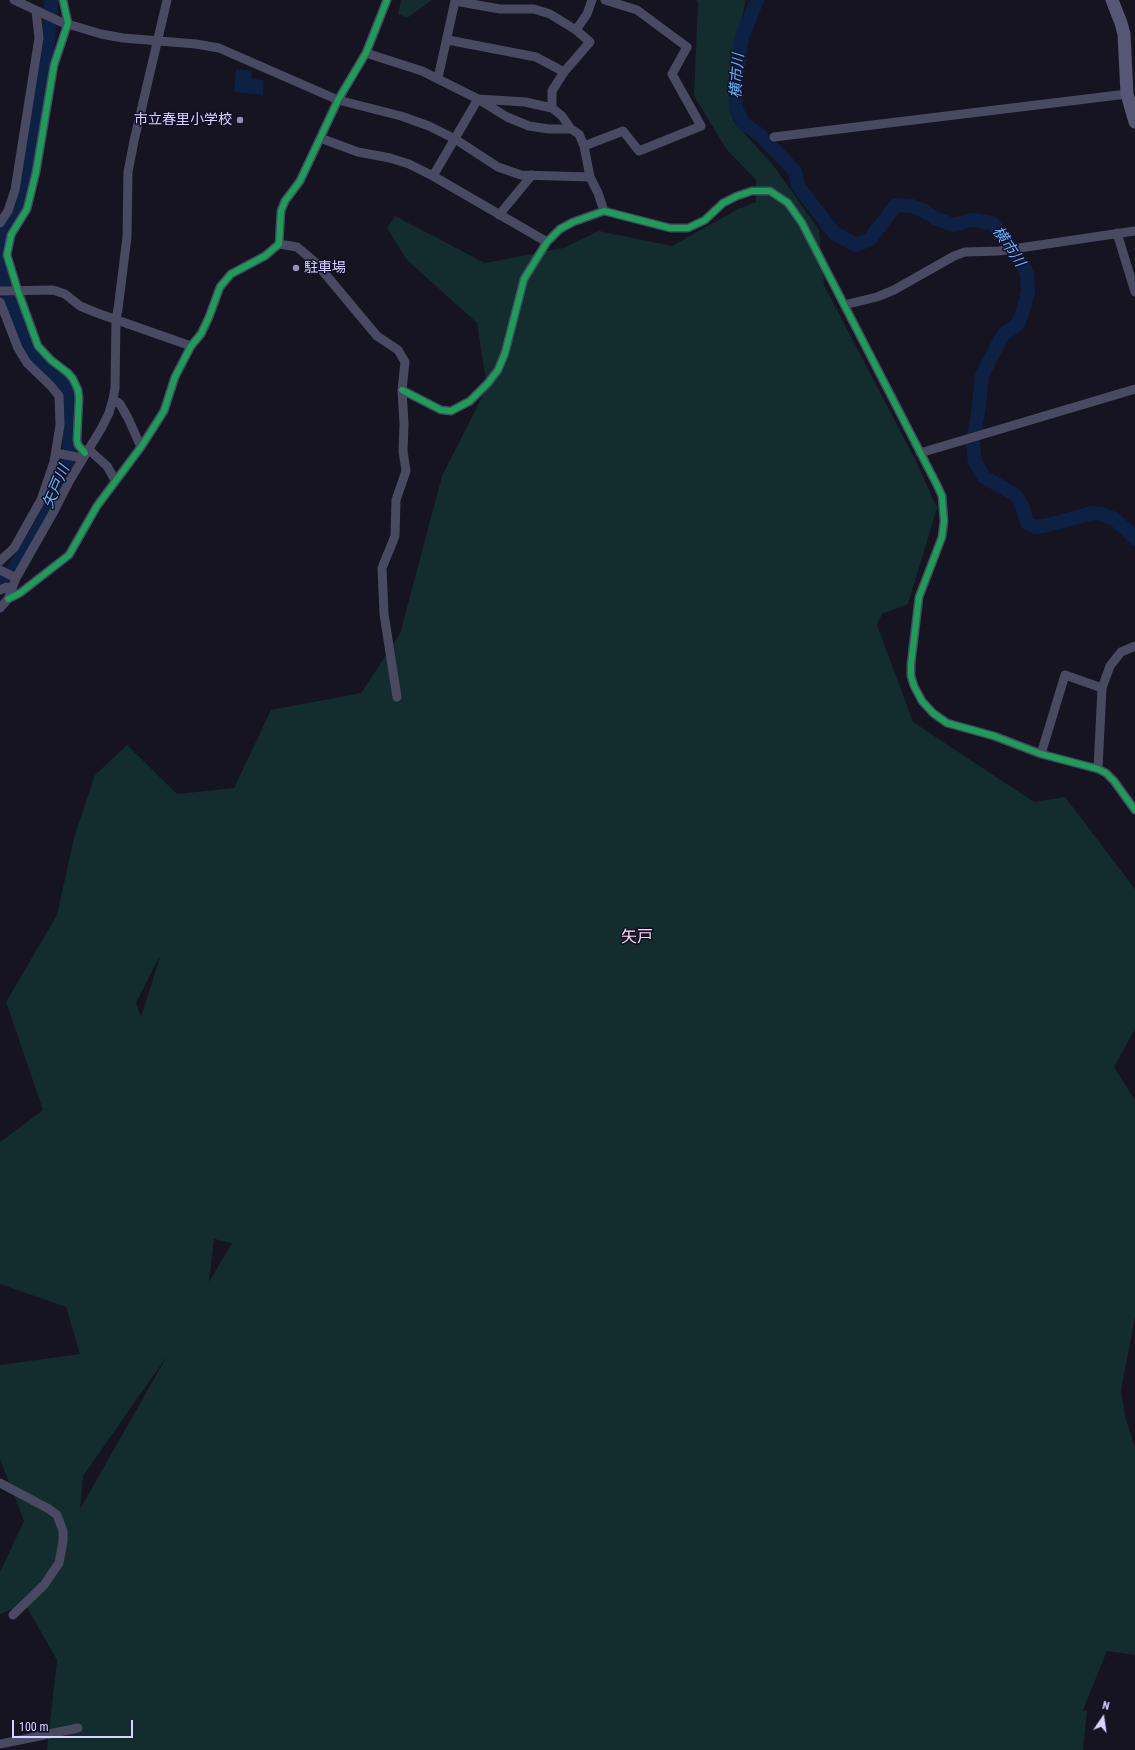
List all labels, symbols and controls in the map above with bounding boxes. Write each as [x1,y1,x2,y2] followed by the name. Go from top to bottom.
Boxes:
[727,53,749,99] water label: 横市川
[134,112,232,128] place label: 市立春里小学校
[235,115,245,125] marker: 市立春里小学校
[988,223,1028,271] water label: 横市川
[304,260,346,276] place label: 駐車場
[291,263,301,273] marker: 駐車場
[40,463,74,511] water label: 矢戸川
[621,928,653,948] district label: 矢戸
[1083,1698,1123,1738] north arrow
[1101,1699,1111,1713] text: N
[14,1712,135,1738] scale bar
[19,1720,49,1734] text: 100 m

